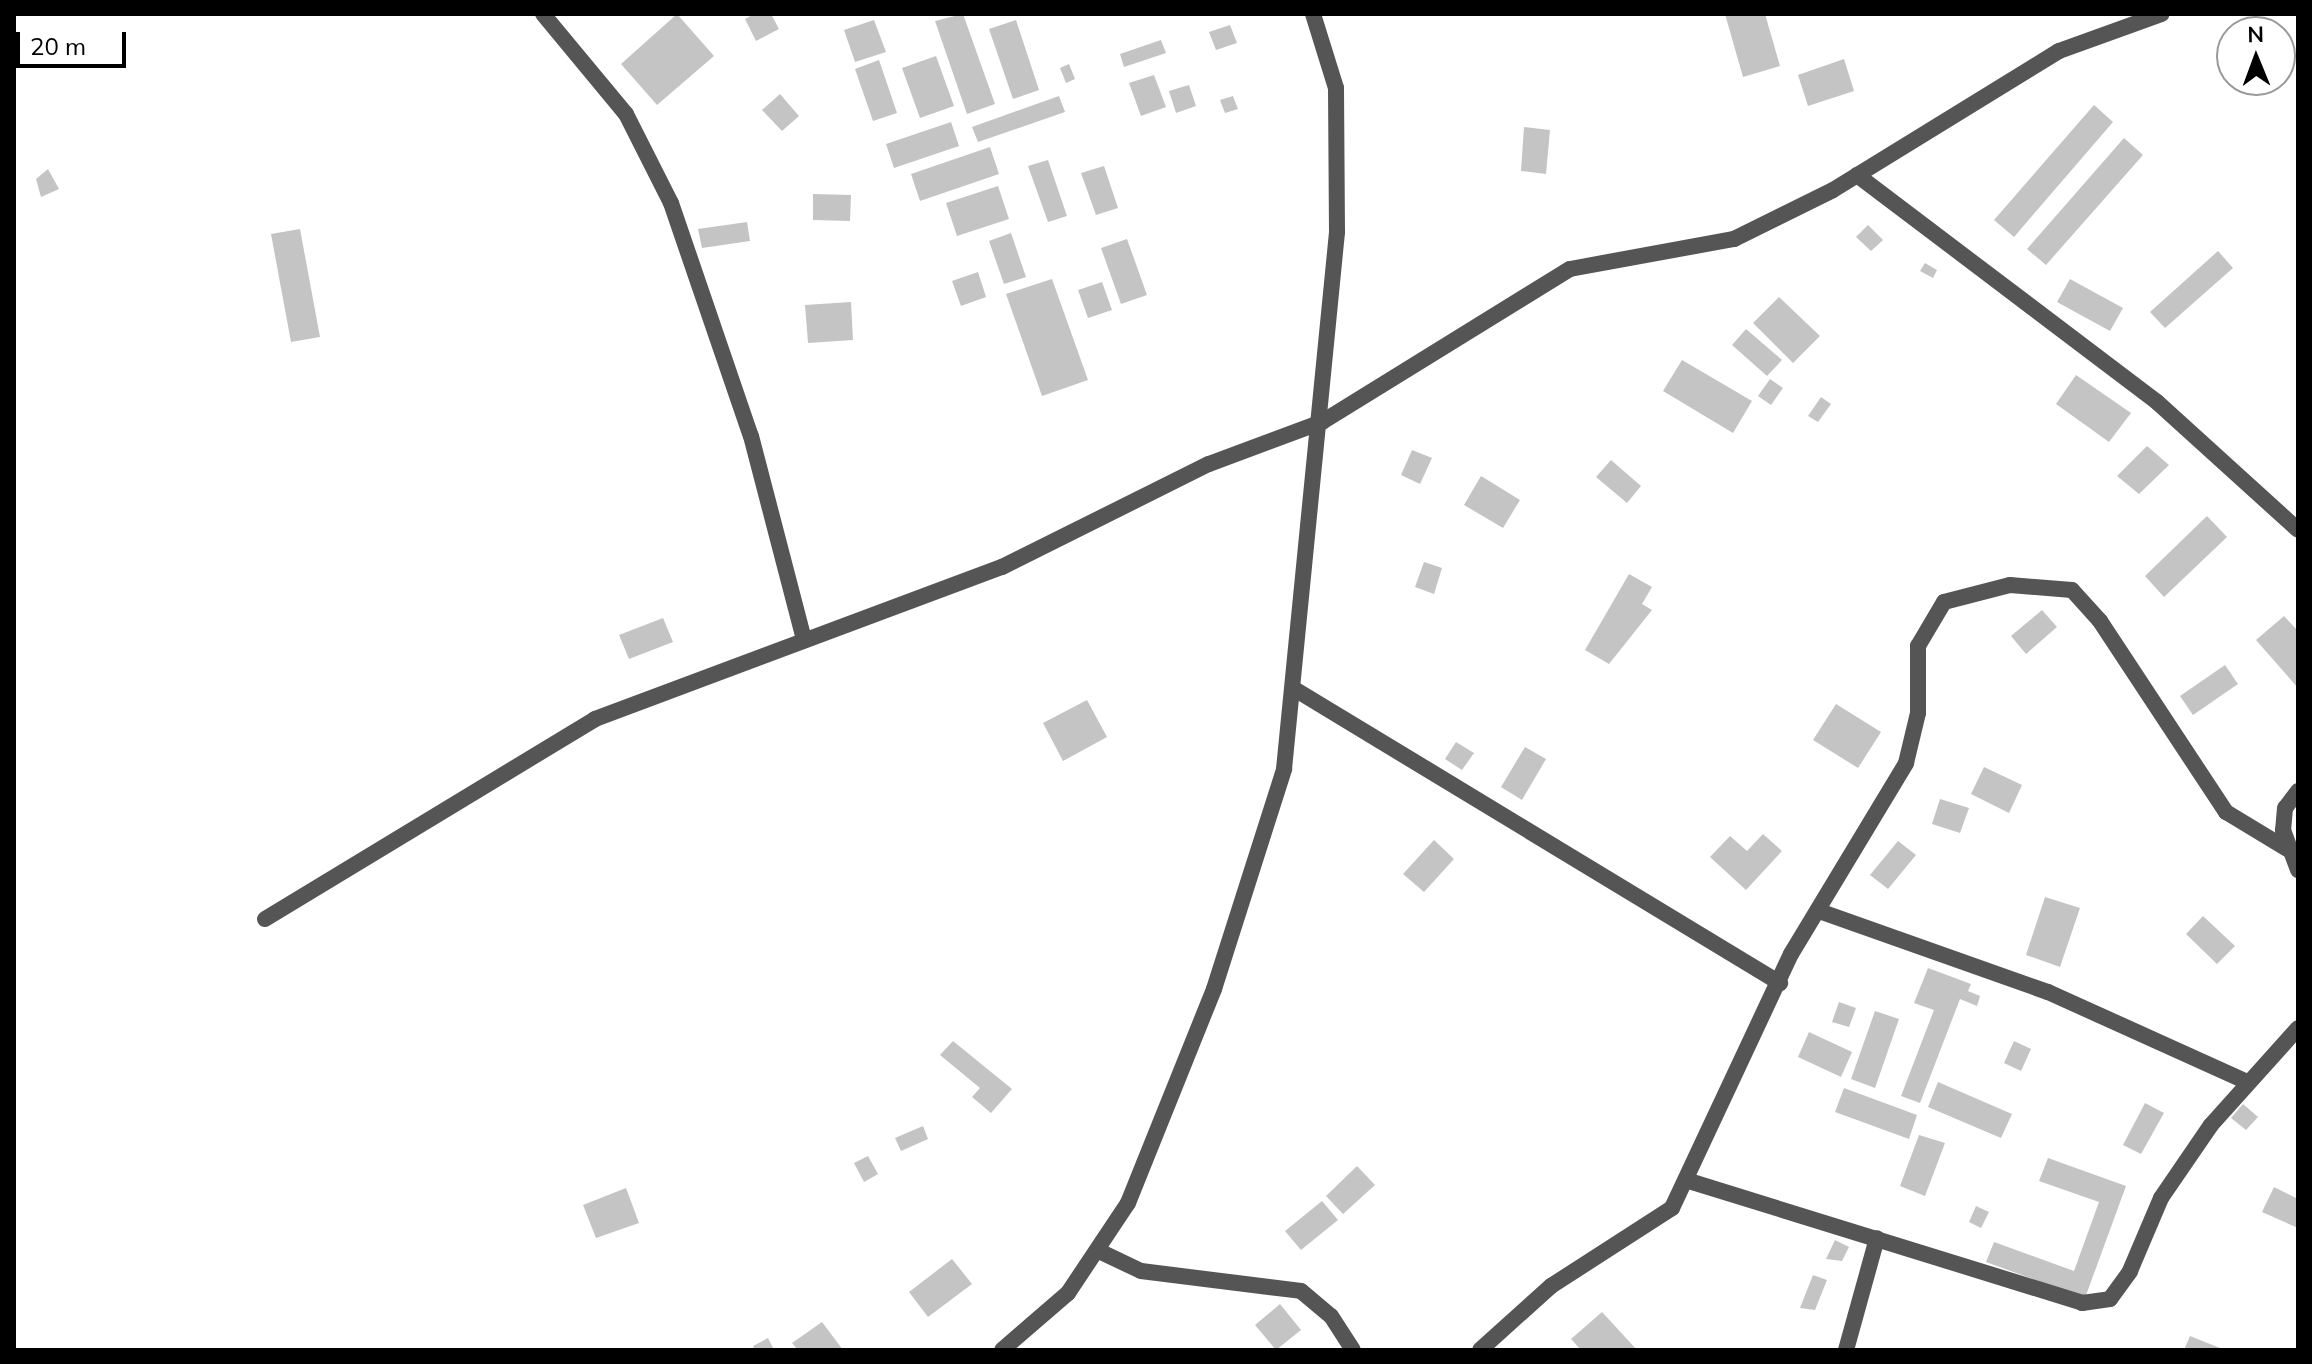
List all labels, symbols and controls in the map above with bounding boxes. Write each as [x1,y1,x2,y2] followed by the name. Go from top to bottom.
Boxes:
[20,16,130,66] scale bar
[2216,16,2296,96] north arrow
[2247,20,2264,48] text: N
[30,31,86,61] text: 20 m

